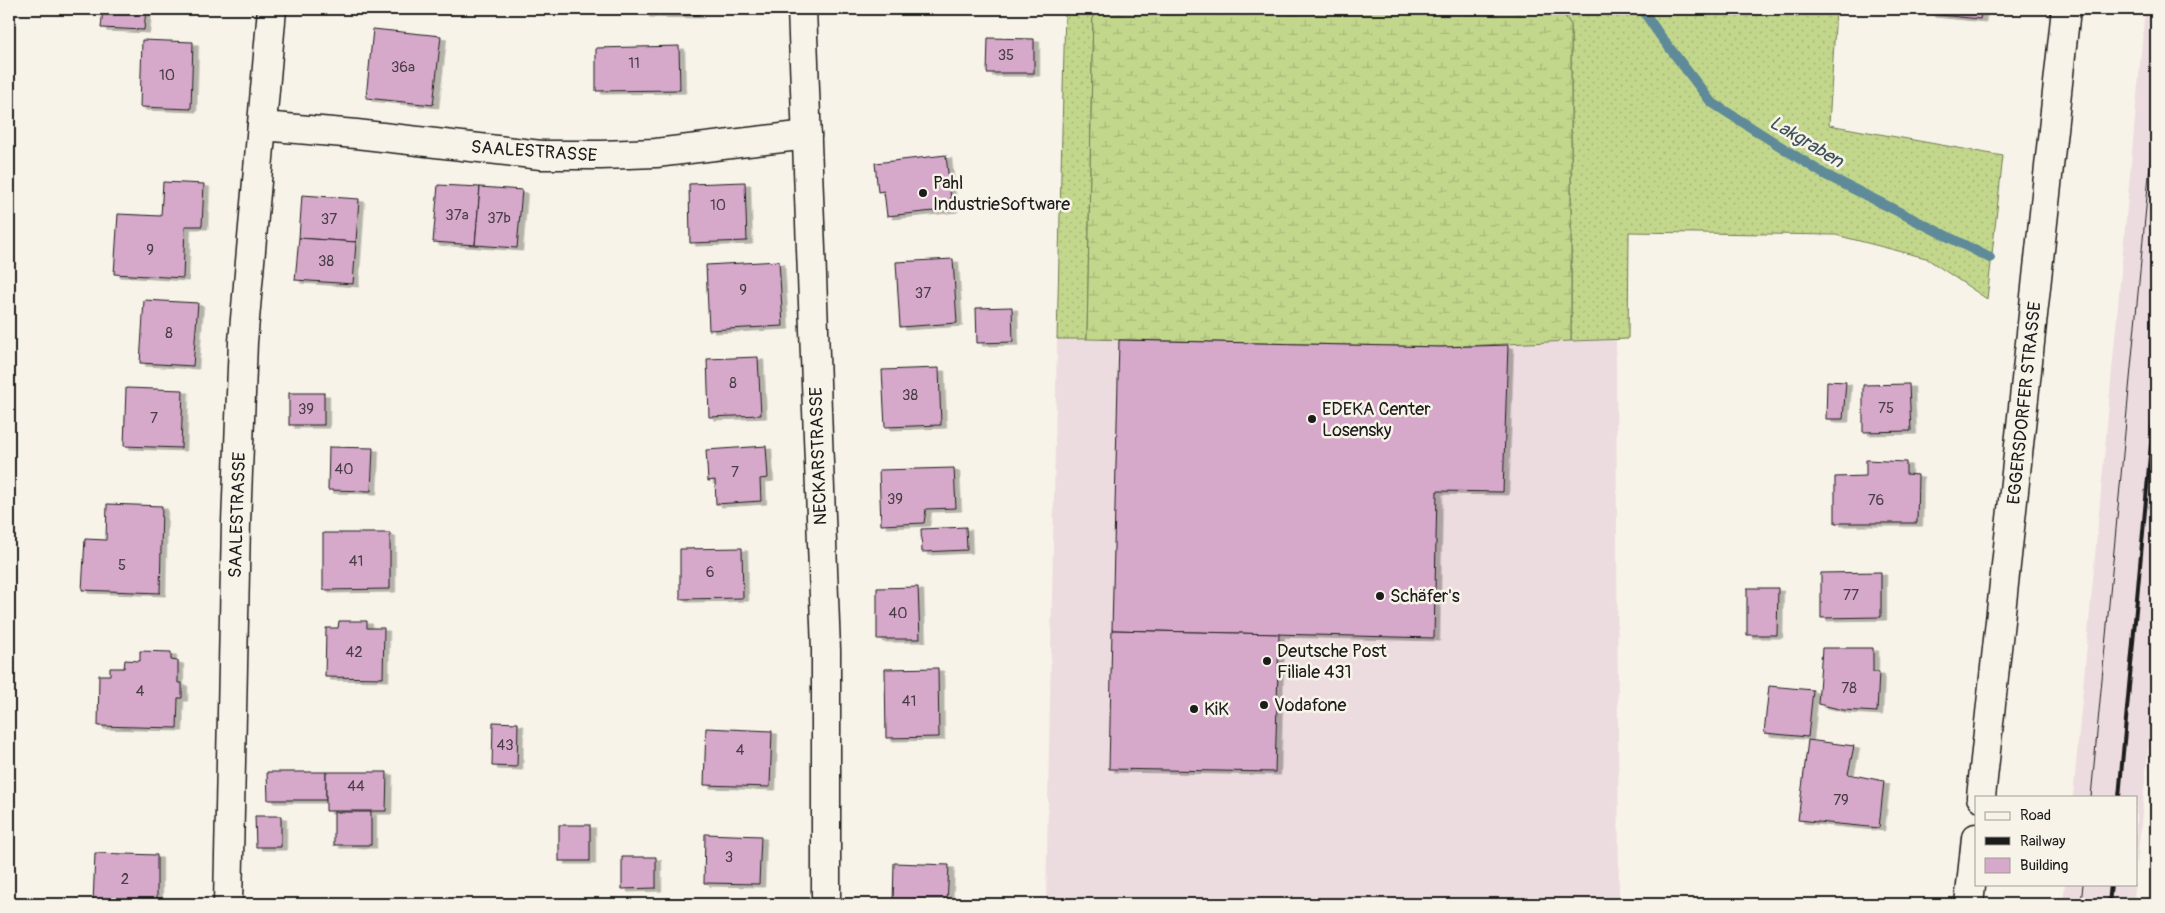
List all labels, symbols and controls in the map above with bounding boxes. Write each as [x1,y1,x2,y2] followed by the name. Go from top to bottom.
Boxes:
[998,46,1014,65] house number: 35
[628,54,640,73] house number: 11
[391,58,415,77] house number: 36a
[159,66,175,85] house number: 10
[1765,111,1849,174] water label: Lakgraben
[470,136,598,167] street label: SAALESTRASSE
[933,172,1070,216] place label: Pahl IndustrieSoftware
[917,187,929,199] marker: Pahl IndustrieSoftware
[710,196,726,215] house number: 10
[445,206,469,225] house number: 37a
[487,209,511,228] house number: 37b
[321,210,337,229] house number: 37
[146,241,154,260] house number: 9
[318,252,334,271] house number: 38
[739,281,747,300] house number: 9
[915,284,931,303] house number: 37
[2002,300,2047,506] street label: EGGERSDORFER STRASSE
[165,324,173,343] house number: 8
[729,374,737,393] house number: 8
[805,386,832,526] street label: NECKARSTRASSE
[902,386,918,405] house number: 38
[1322,398,1431,442] place label: EDEKA Center Losensky
[1878,399,1894,418] house number: 75
[298,400,314,419] house number: 39
[150,409,158,428] house number: 7
[1306,413,1318,425] marker: EDEKA Center Losensky
[224,451,251,579] street label: SAALESTRASSE
[335,460,353,479] house number: 40
[731,463,739,482] house number: 7
[887,490,903,509] house number: 39
[1868,491,1884,510] house number: 76
[349,552,363,571] house number: 41
[118,556,126,575] house number: 5
[706,563,714,582] house number: 6
[1390,585,1460,608] place label: Schäfer's
[1843,586,1859,605] house number: 77
[1374,590,1386,602] marker: Schäfer's
[889,604,907,623] house number: 40
[1277,640,1388,684] place label: Deutsche Post Filiale 431
[345,643,363,662] house number: 42
[1261,655,1273,667] marker: Deutsche Post Filiale 431
[1841,679,1857,698] house number: 78
[136,682,145,701] house number: 4
[902,692,916,711] house number: 41
[1274,694,1347,717] place label: Vodafone
[1204,698,1229,721] place label: KiK
[1258,699,1270,711] marker: Vodafone
[1188,703,1200,715] marker: KiK
[496,736,514,755] house number: 43
[736,741,745,760] house number: 4
[347,777,365,796] house number: 44
[1833,791,1849,810] house number: 79
[1975,796,2138,886] legend
[2020,806,2051,825] text: Road
[2020,832,2066,851] text: Railway
[725,848,733,867] house number: 3
[2020,856,2068,875] text: Building
[121,870,129,889] house number: 2

